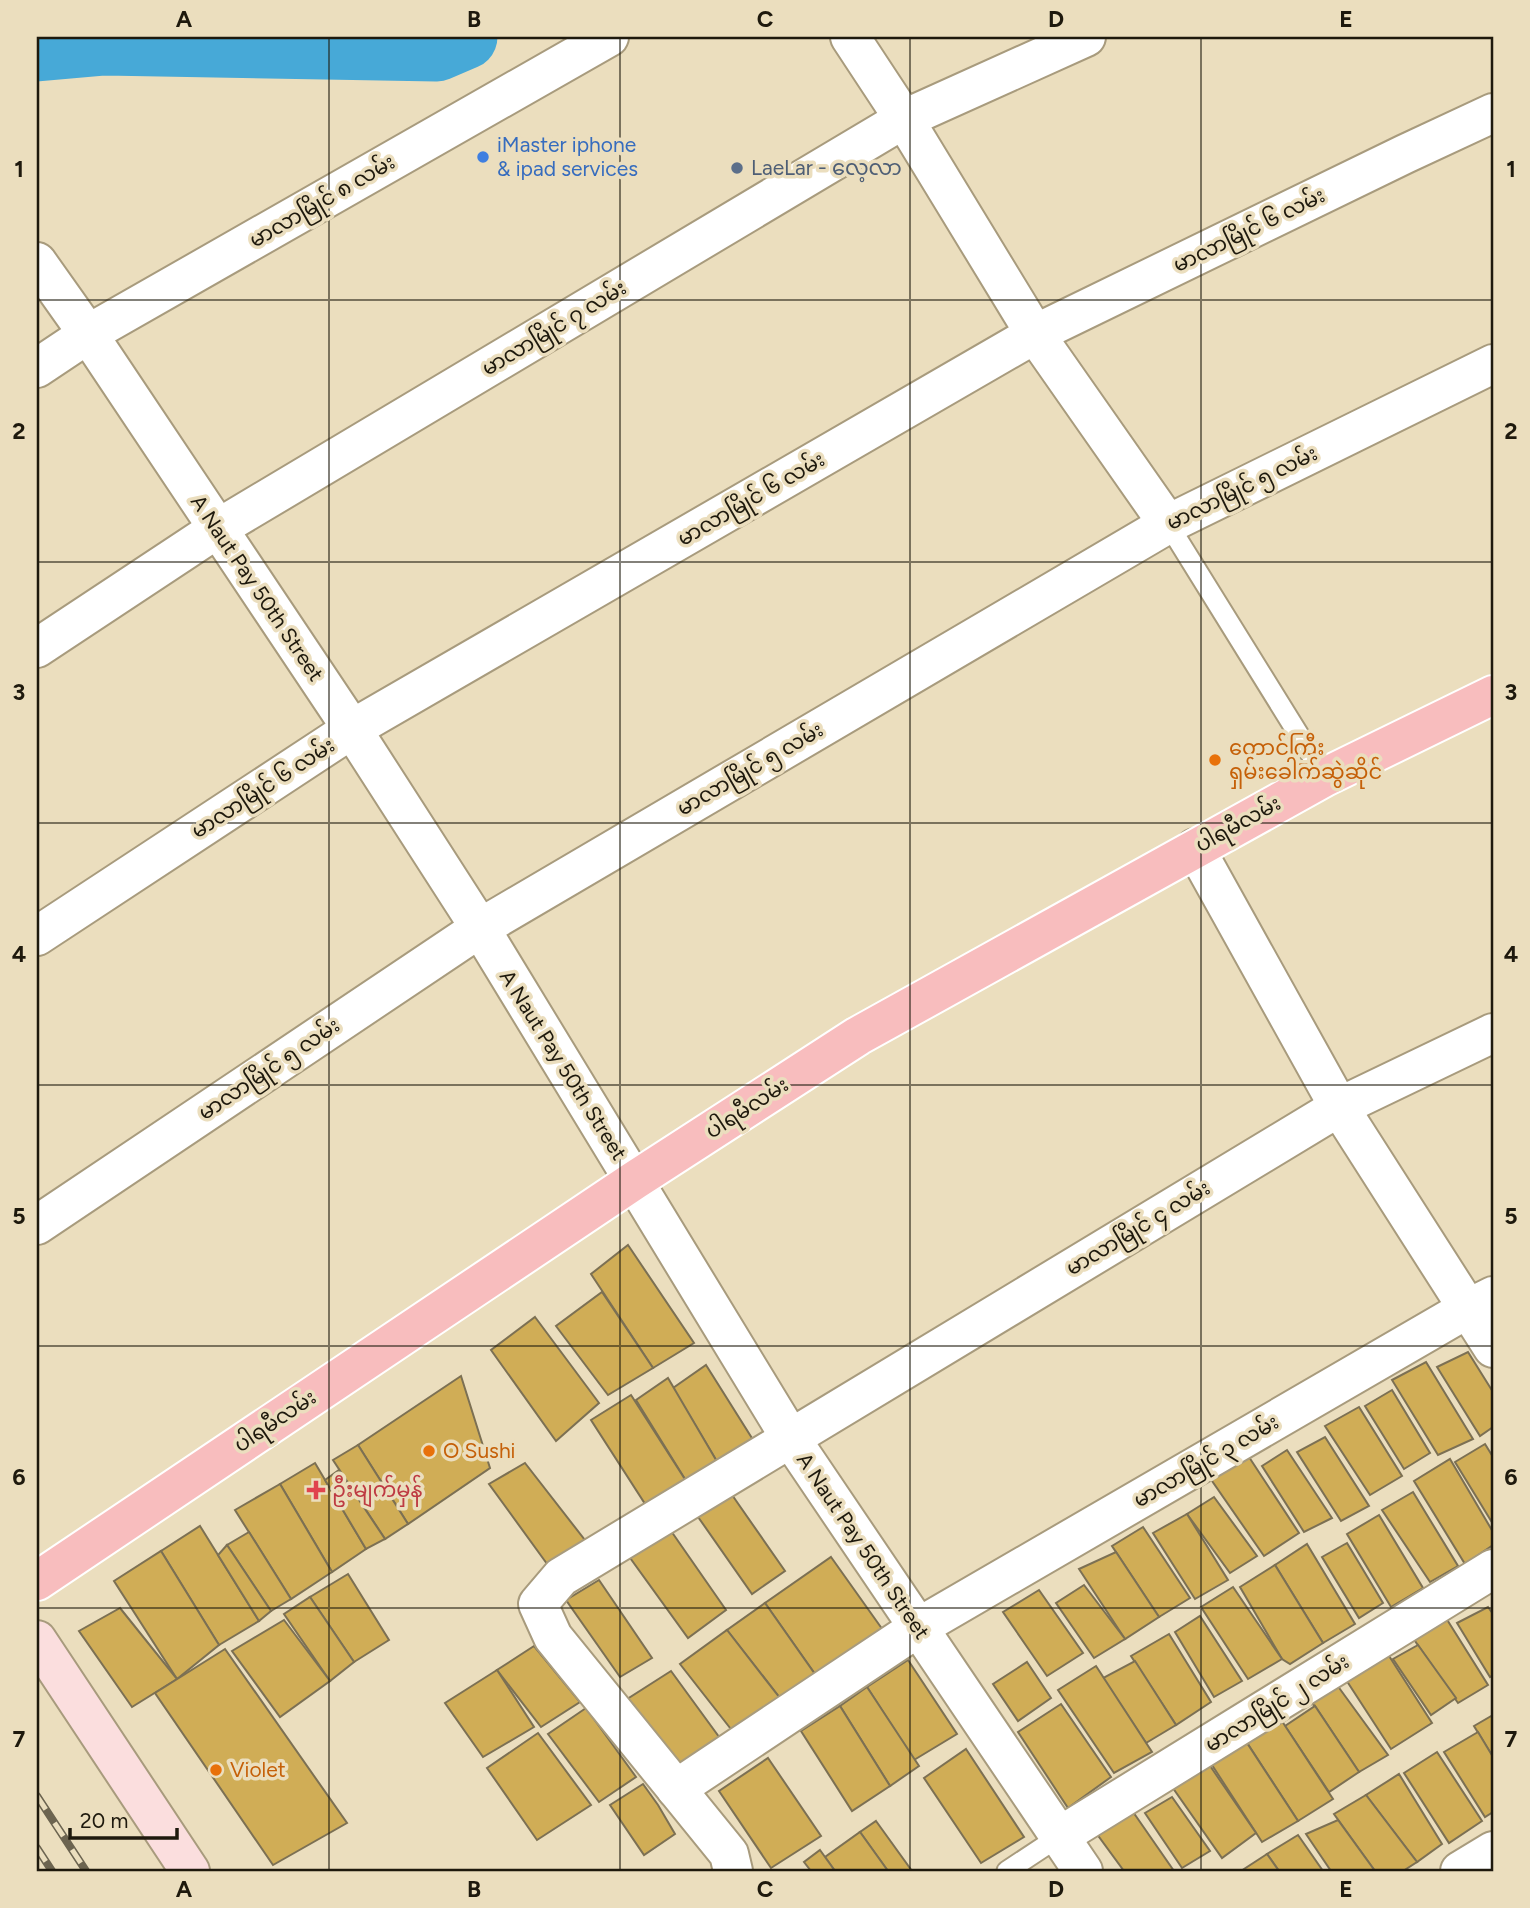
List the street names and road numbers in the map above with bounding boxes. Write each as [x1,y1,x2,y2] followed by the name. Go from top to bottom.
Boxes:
[243,146,402,257] street label: မာလာမြိုင် ၈ လမ်း
[1168,179,1331,282] street label: မာလာမြိုင် ၆ လမ်း
[475,272,633,385] street label: မာလာမြိုင် ၇ လမ်း
[1161,438,1323,539] street label: မာလာမြိုင် ၅ လမ်း
[671,444,831,555] street label: မာလာမြိုင် ၆ လမ်း
[186,490,329,686] street label: A Naut Pay 50th Street
[671,714,830,825] street label: မာလာမြိုင် ၅ လမ်း
[185,729,342,847] street label: မာလာမြိုင် ၆ လမ်း
[1189,787,1287,862] street label: ပါရမီလမ်း
[495,965,632,1164] street label: A Naut Pay 50th Street
[192,1010,347,1129] street label: မာလာမြိုင် ၅ လမ်း
[699,1069,795,1148] street label: ပါရမီလမ်း
[1060,1172,1217,1285] street label: မာလာမြိုင် ၄ လမ်း
[227,1382,323,1461] street label: ပါရမီလမ်း
[1127,1406,1285,1517] street label: မာလာမြိုင် ၃ လမ်း
[792,1448,935,1644] street label: A Naut Pay 50th Street
[1199,1646,1356,1761] street label: မာလာမြိုင် ၂ လမ်း

